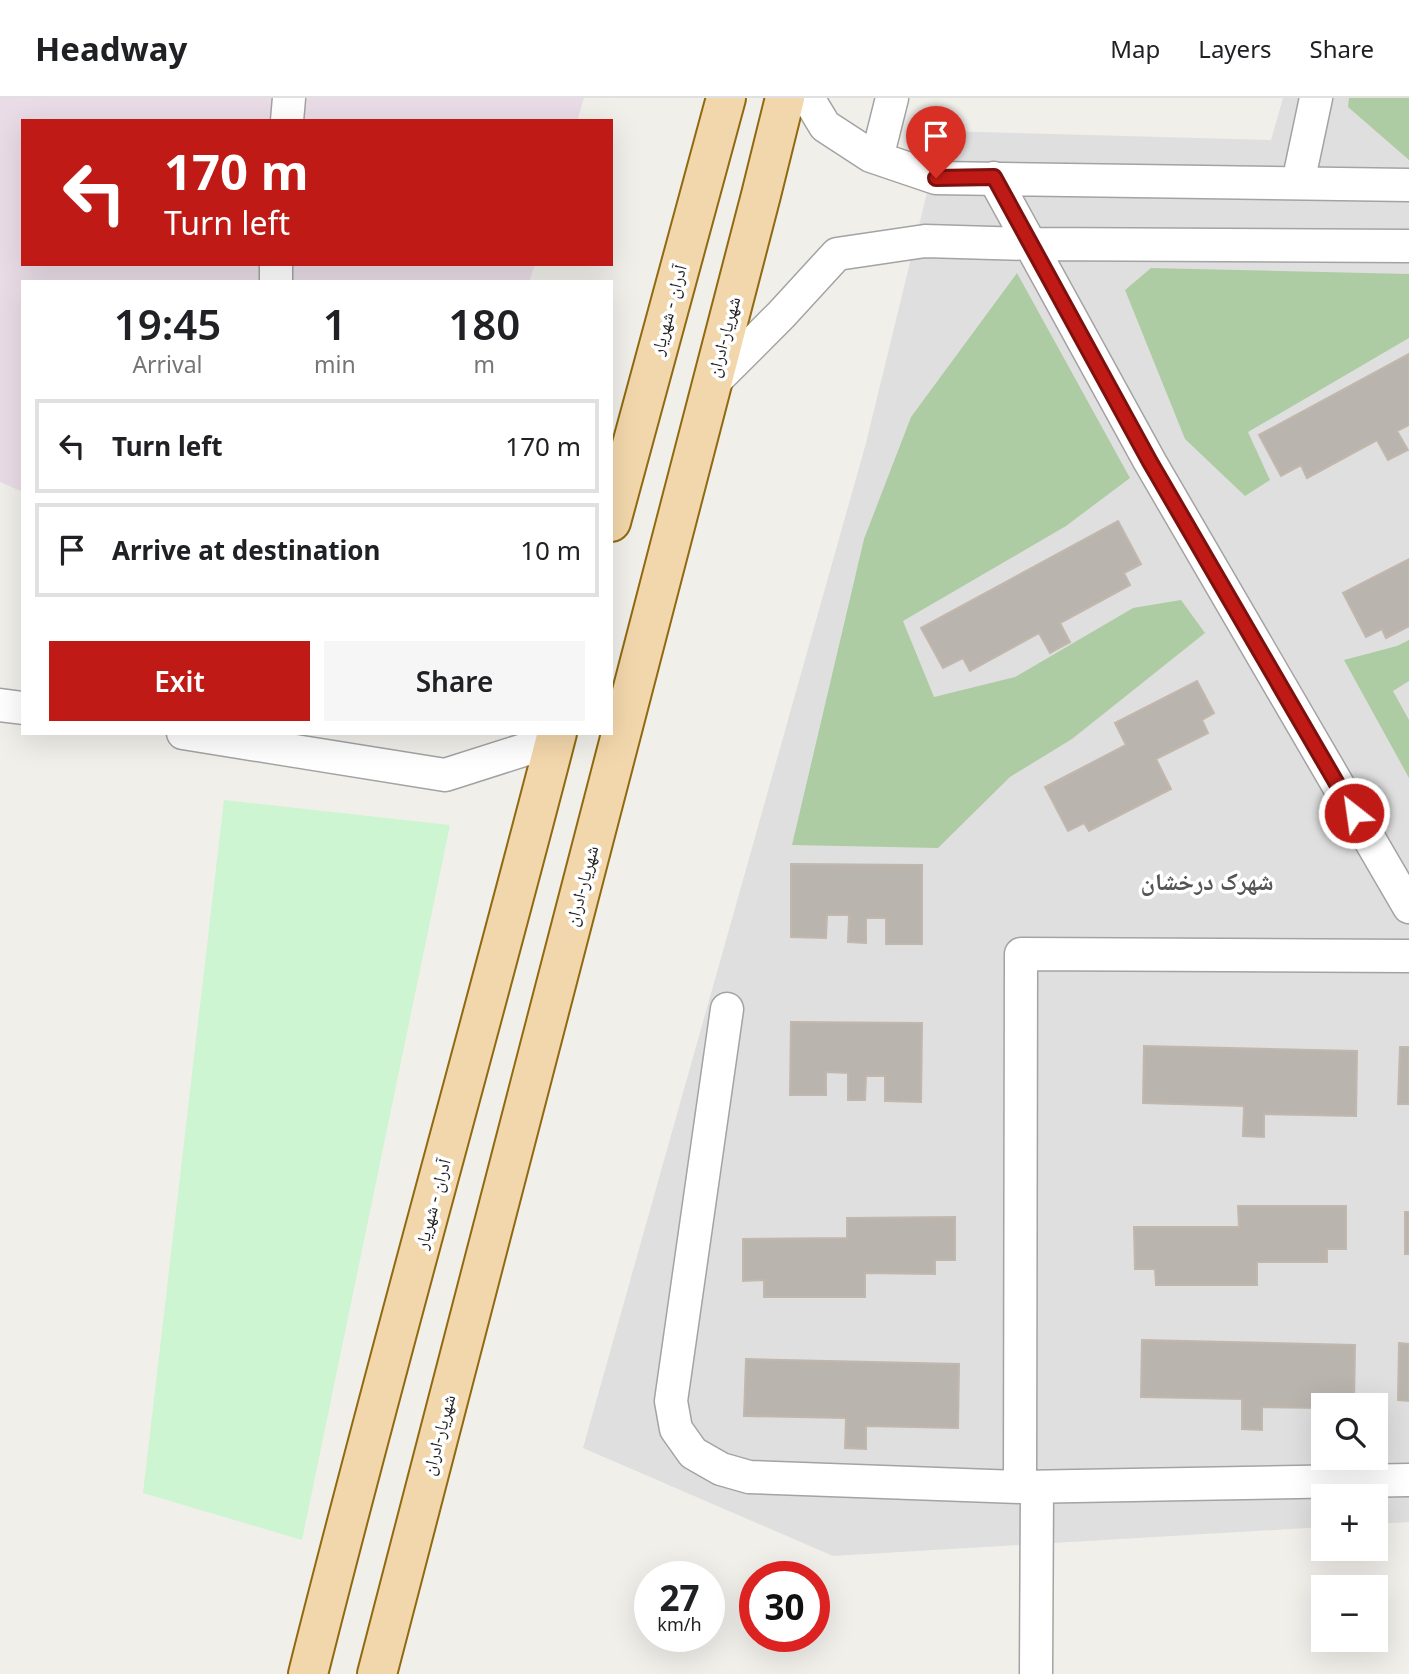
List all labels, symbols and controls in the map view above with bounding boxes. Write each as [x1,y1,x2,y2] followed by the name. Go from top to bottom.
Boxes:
[35,26,187,71] text: Headway
[1110,32,1160,65] text: Map
[1198,32,1272,65] text: Layers
[1310,32,1374,65] text: Share
[906,106,966,178] pin
[917,117,955,155] icon: arrive
[164,138,309,204] text: 170 m
[49,147,140,238] icon: left
[164,201,290,244] text: Turn left
[644,262,692,358] street label: آدران - شهریار
[701,294,745,380] street label: شهریار-ادران
[114,295,221,352] text: 19:45
[323,295,347,352] text: 1
[448,295,520,352] text: 180
[132,348,203,380] text: Arrival
[314,348,356,380] text: min
[474,348,495,380] text: m
[53,427,91,465] icon: left
[112,428,223,464] text: Turn left
[505,428,581,464] text: 170 m
[53,531,91,569] icon: arrive
[112,532,381,568] text: Arrive at destination
[520,532,581,568] text: 10 m
[49,641,310,721] button: Exit
[324,641,585,721] button: Share
[1317,776,1391,850] position arrow
[559,843,603,929] street label: شهریار-ادران
[1140,864,1274,897] district label: شهرک درخشان
[408,1156,456,1252] street label: آدران - شهریار
[416,1392,460,1478] street label: شهریار-ادران
[1311,1393,1388,1652] map controls
[1311,1393,1388,1470] button: search
[1311,1484,1388,1561] button: +
[739,1561,830,1652] speed limit sign: 30
[659,1574,700,1621] text: 27
[1311,1575,1388,1652] button: −
[657,1612,702,1636] text: km/h

